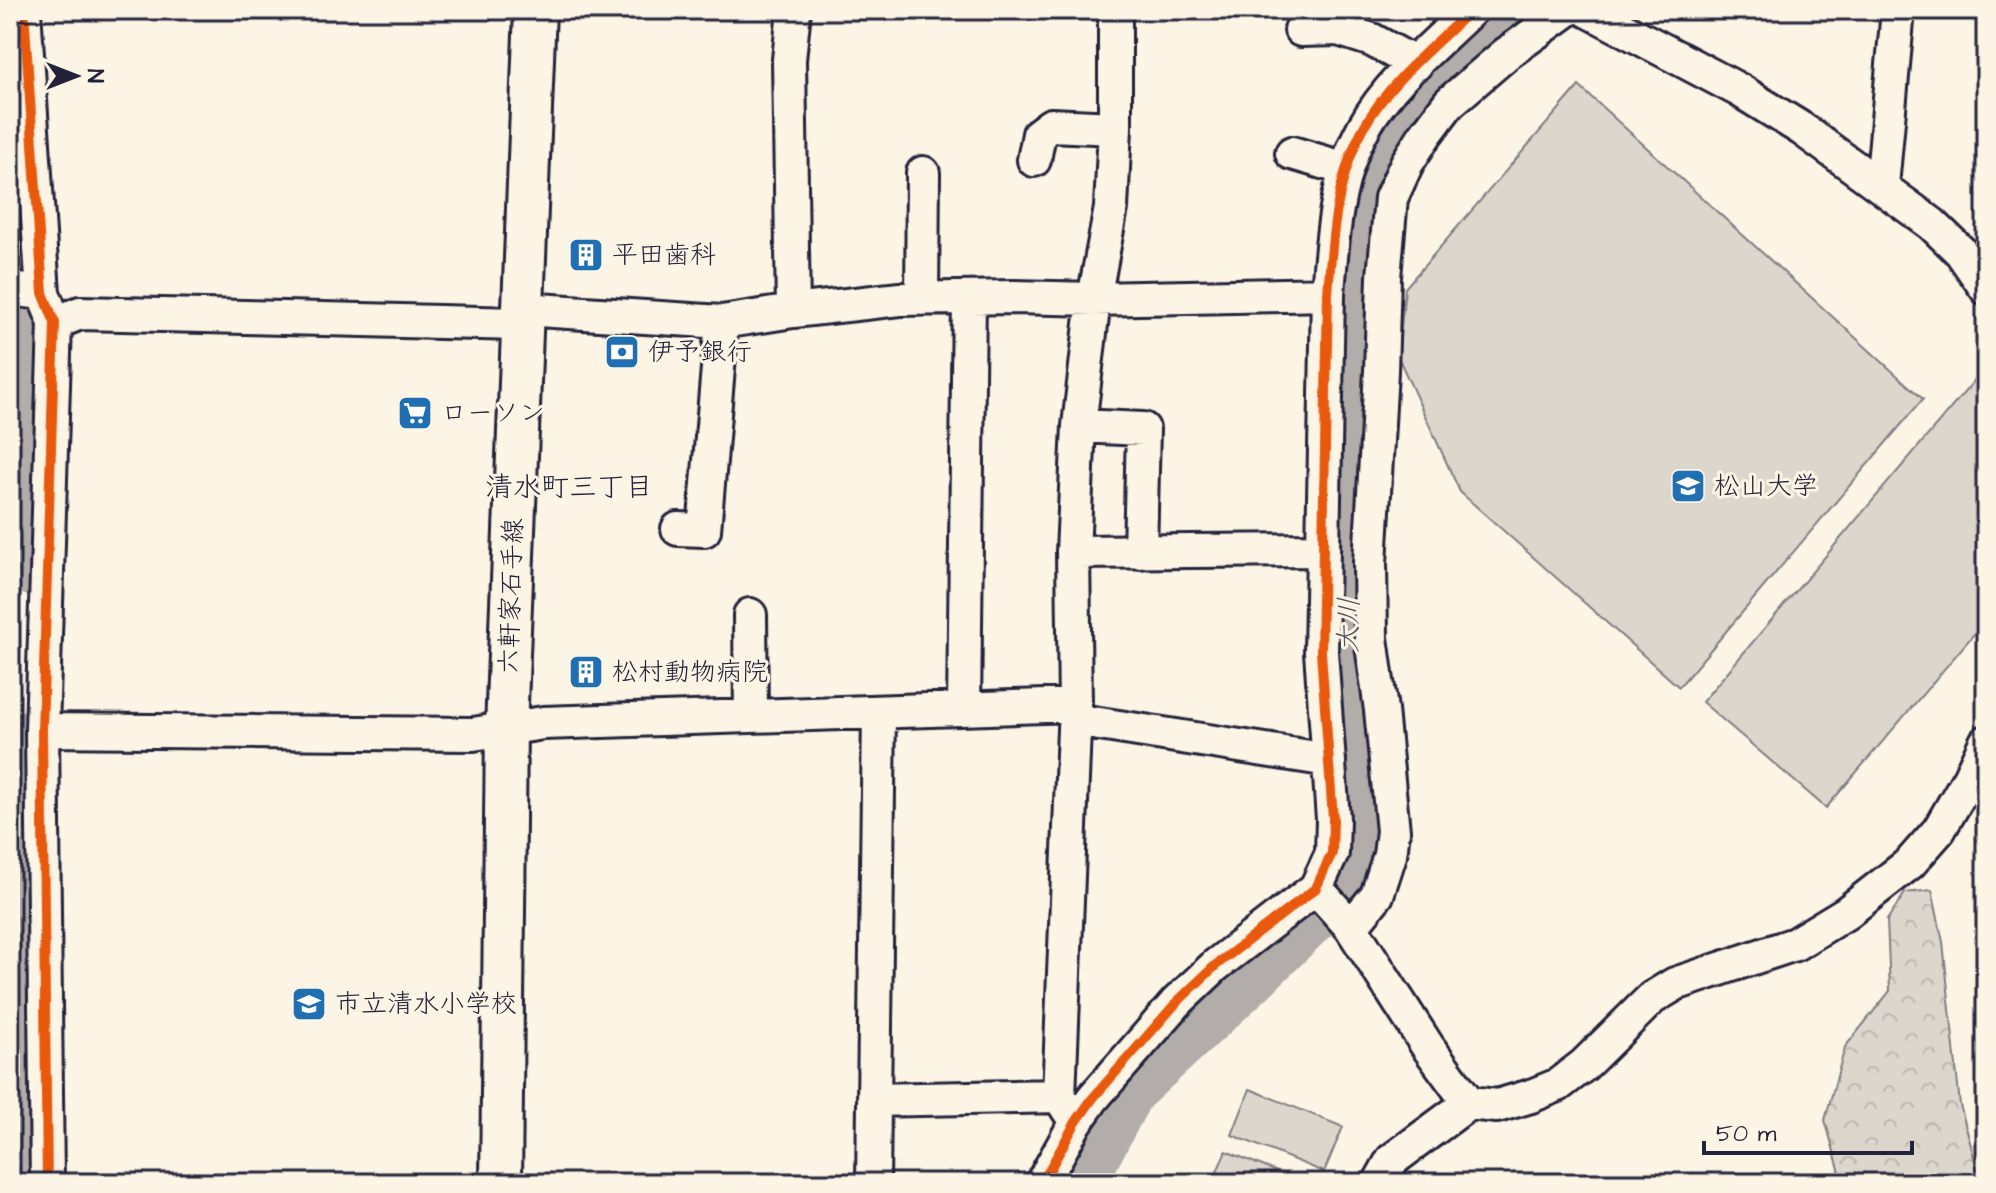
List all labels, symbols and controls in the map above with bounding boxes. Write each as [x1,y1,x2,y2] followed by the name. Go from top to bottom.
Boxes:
[36,36,116,116] north arrow
[79,69,110,83] text: N
[567,236,605,274] building icon: 平田歯科
[612,237,716,273] place label: 平田歯科
[603,333,641,371] bank icon: 伊予銀行
[648,334,752,370] place label: 伊予銀行
[396,394,434,432] supermarket icon: ローソン
[441,395,545,431] place label: ローソン
[1669,467,1707,505] school or university icon: 松山大学
[485,468,653,507] district label: 清水町三丁目
[1714,468,1818,504] place label: 松山大学
[490,517,532,675] street label: 六軒家石手線
[1329,597,1369,653] water label: 大川
[567,653,605,691] building icon: 松村動物病院
[612,654,768,690] place label: 松村動物病院
[290,985,328,1023] school or university icon: 市立清水小学校
[335,986,517,1022] place label: 市立清水小学校
[1704,1105,1912,1155] scale bar
[1716,1117,1777,1151] text: 50 m

